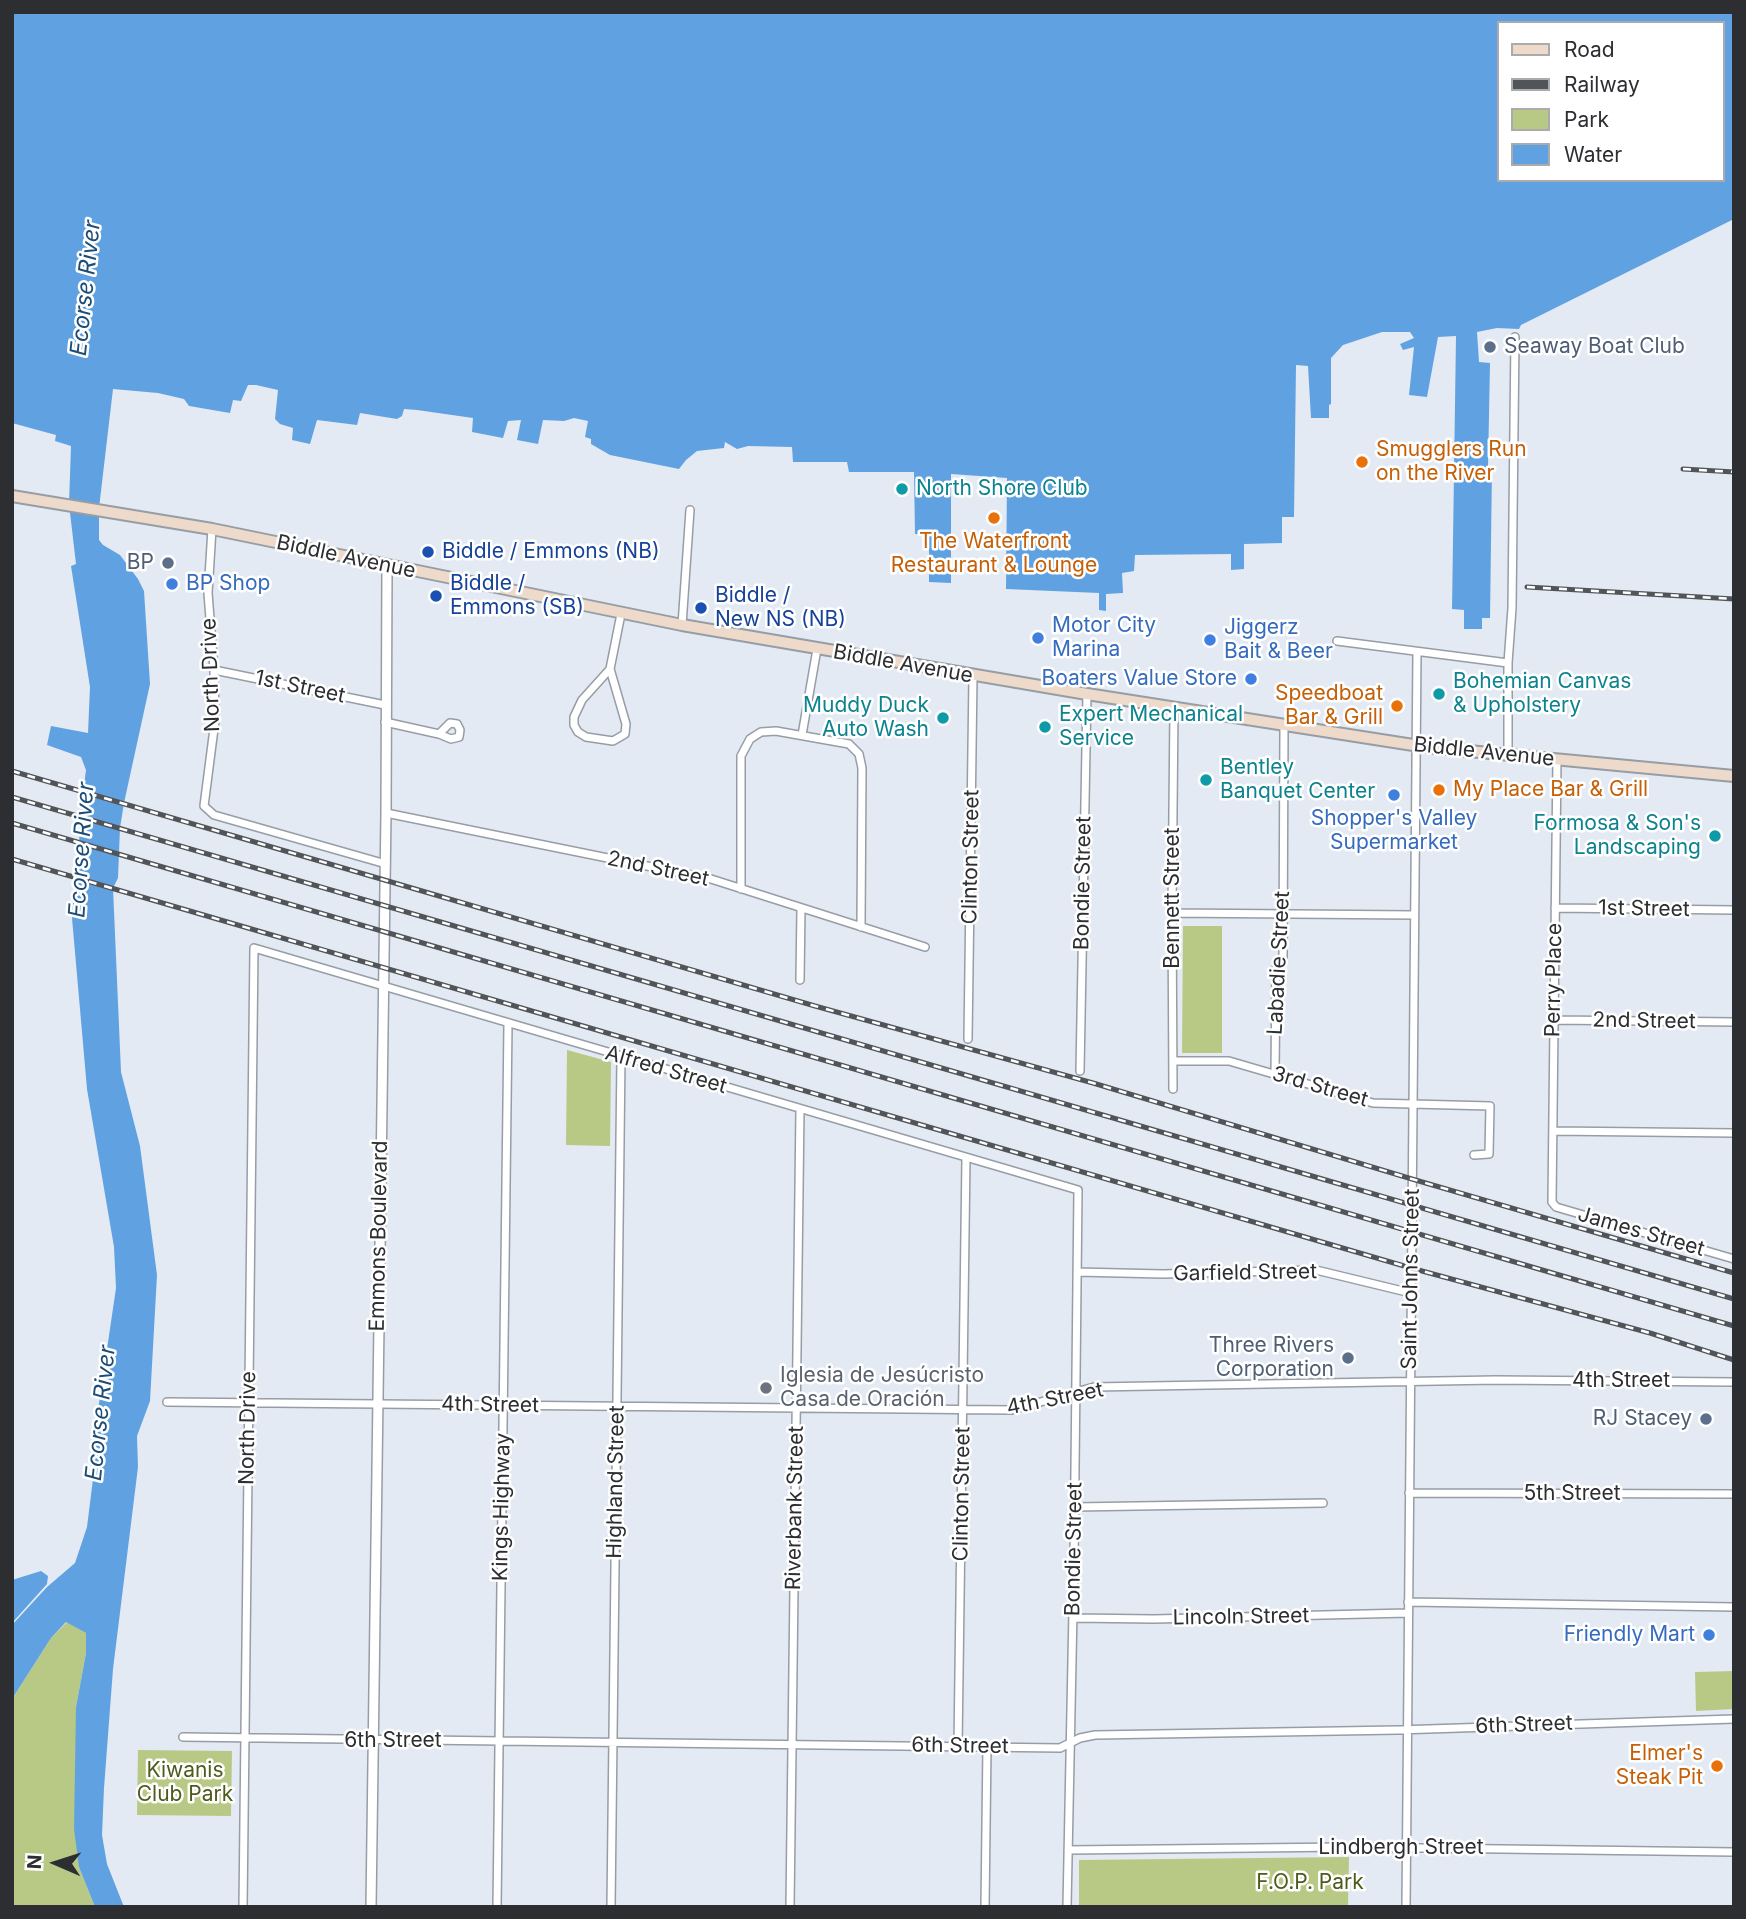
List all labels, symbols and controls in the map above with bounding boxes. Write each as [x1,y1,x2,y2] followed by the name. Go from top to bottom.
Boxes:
[1498,21,1725,182] legend
[1564,37,1615,62] text: Road
[1564,72,1640,97] text: Railway
[1564,107,1609,132] text: Park
[1564,142,1622,167] text: Water
[65,219,107,357] water label: Ecorse River
[1504,334,1685,360] place label: Seaway Boat Club
[1482,339,1498,355] marker: Seaway Boat Club
[1376,437,1527,487] place label: Smugglers Run on the River
[1354,454,1370,470] marker: Smugglers Run on the River
[916,476,1088,502] place label: North Shore Club
[894,481,910,497] marker: North Shore Club
[986,510,1002,526] marker: The Waterfront Restaurant & Lounge
[891,529,1097,579] place label: The Waterfront Restaurant & Lounge
[274,530,418,584] street label: Biddle Avenue
[442,539,660,565] place label: Biddle / Emmons (NB)
[420,544,436,560] marker: Biddle / Emmons (NB)
[127,550,154,576] place label: BP
[160,555,176,571] marker: BP
[186,571,270,597] place label: BP Shop
[450,571,584,621] place label: Biddle / Emmons (SB)
[164,576,180,592] marker: BP Shop
[715,583,846,633] place label: Biddle / New NS (NB)
[428,588,444,604] marker: Biddle / Emmons (SB)
[693,600,709,616] marker: Biddle / New NS (NB)
[1052,613,1156,663] place label: Motor City Marina
[1224,615,1333,665] place label: Jiggerz Bait & Beer
[196,618,226,732] street label: North Drive
[1030,630,1046,646] marker: Motor City Marina
[1202,632,1218,648] marker: Jiggerz Bait & Beer
[831,639,975,689] street label: Biddle Avenue
[253,665,347,709] street label: 1st Street
[1041,666,1237,692] place label: Boaters Value Store
[1453,669,1631,719] place label: Bohemian Canvas & Upholstery
[1243,671,1259,687] marker: Boaters Value Store
[1275,681,1383,731] place label: Speedboat Bar & Grill
[1431,686,1447,702] marker: Bohemian Canvas & Upholstery
[803,693,929,743] place label: Muddy Duck Auto Wash
[1389,698,1405,714] marker: Speedboat Bar & Grill
[1059,702,1243,752] place label: Expert Mechanical Service
[935,710,951,726] marker: Muddy Duck Auto Wash
[1037,719,1053,735] marker: Expert Mechanical Service
[1412,732,1556,772] street label: Biddle Avenue
[1220,755,1375,805] place label: Bentley Banquet Center
[1198,772,1214,788] marker: Bentley Banquet Center
[1453,777,1648,803] place label: My Place Bar & Grill
[63,781,101,919] water label: Ecorse River
[1431,782,1447,798] marker: My Place Bar & Grill
[1386,787,1402,803] marker: Shopper's Valley Supermarket
[957,789,985,925] street label: Clinton Street
[1311,806,1477,856] place label: Shopper's Valley Supermarket
[1534,811,1701,861] place label: Formosa & Son's Landscaping
[1069,816,1097,950] street label: Bondie Street
[1160,827,1186,969] street label: Bennett Street
[1707,828,1723,844] marker: Formosa & Son's Landscaping
[605,846,711,892] street label: 2nd Street
[1263,891,1295,1035] street label: Labadie Street
[1598,896,1690,922] street label: 1st Street
[1540,923,1568,1037] street label: Perry Place
[1592,1008,1696,1034] street label: 2nd Street
[602,1041,730,1099] street label: Alfred Street
[1269,1061,1371,1113] street label: 3rd Street
[365,1140,393,1332] street label: Emmons Boulevard
[1397,1188,1425,1370] street label: Saint Johns Street
[1575,1202,1707,1262] street label: James Street
[1173,1259,1317,1287] street label: Garfield Street
[1209,1333,1334,1383] place label: Three Rivers Corporation
[80,1344,122,1482] water label: Ecorse River
[1340,1350,1356,1366] marker: Three Rivers Corporation
[780,1363,984,1413] place label: Iglesia de Jesúcristo Casa de Oración
[1572,1368,1670,1394] street label: 4th Street
[234,1371,262,1485] street label: North Drive
[1004,1377,1106,1421] street label: 4th Street
[758,1380,774,1396] marker: Iglesia de Jesúcristo Casa de Oración
[441,1392,539,1418] street label: 4th Street
[602,1405,630,1559] street label: Highland Street
[1593,1406,1692,1432] place label: RJ Stacey
[1698,1411,1714,1427] marker: RJ Stacey
[781,1426,809,1590] street label: Riverbank Street
[948,1426,976,1562] street label: Clinton Street
[488,1433,516,1581] street label: Kings Highway
[1523,1481,1621,1507] street label: 5th Street
[1060,1482,1088,1616] street label: Bondie Street
[1172,1603,1310,1631] street label: Lincoln Street
[1564,1622,1695,1648] place label: Friendly Mart
[1701,1627,1717,1643] marker: Friendly Mart
[1475,1711,1573,1739] street label: 6th Street
[344,1728,442,1754] street label: 6th Street
[911,1733,1009,1759] street label: 6th Street
[1616,1741,1703,1791] place label: Elmer's Steak Pit
[137,1758,233,1808] park label: Kiwanis Club Park
[1709,1758,1725,1774] marker: Elmer's Steak Pit
[21,1828,91,1898] north arrow
[1318,1835,1484,1861] street label: Lindbergh Street
[23,1854,46,1870] text: N
[1256,1870,1364,1896] park label: F.O.P. Park

